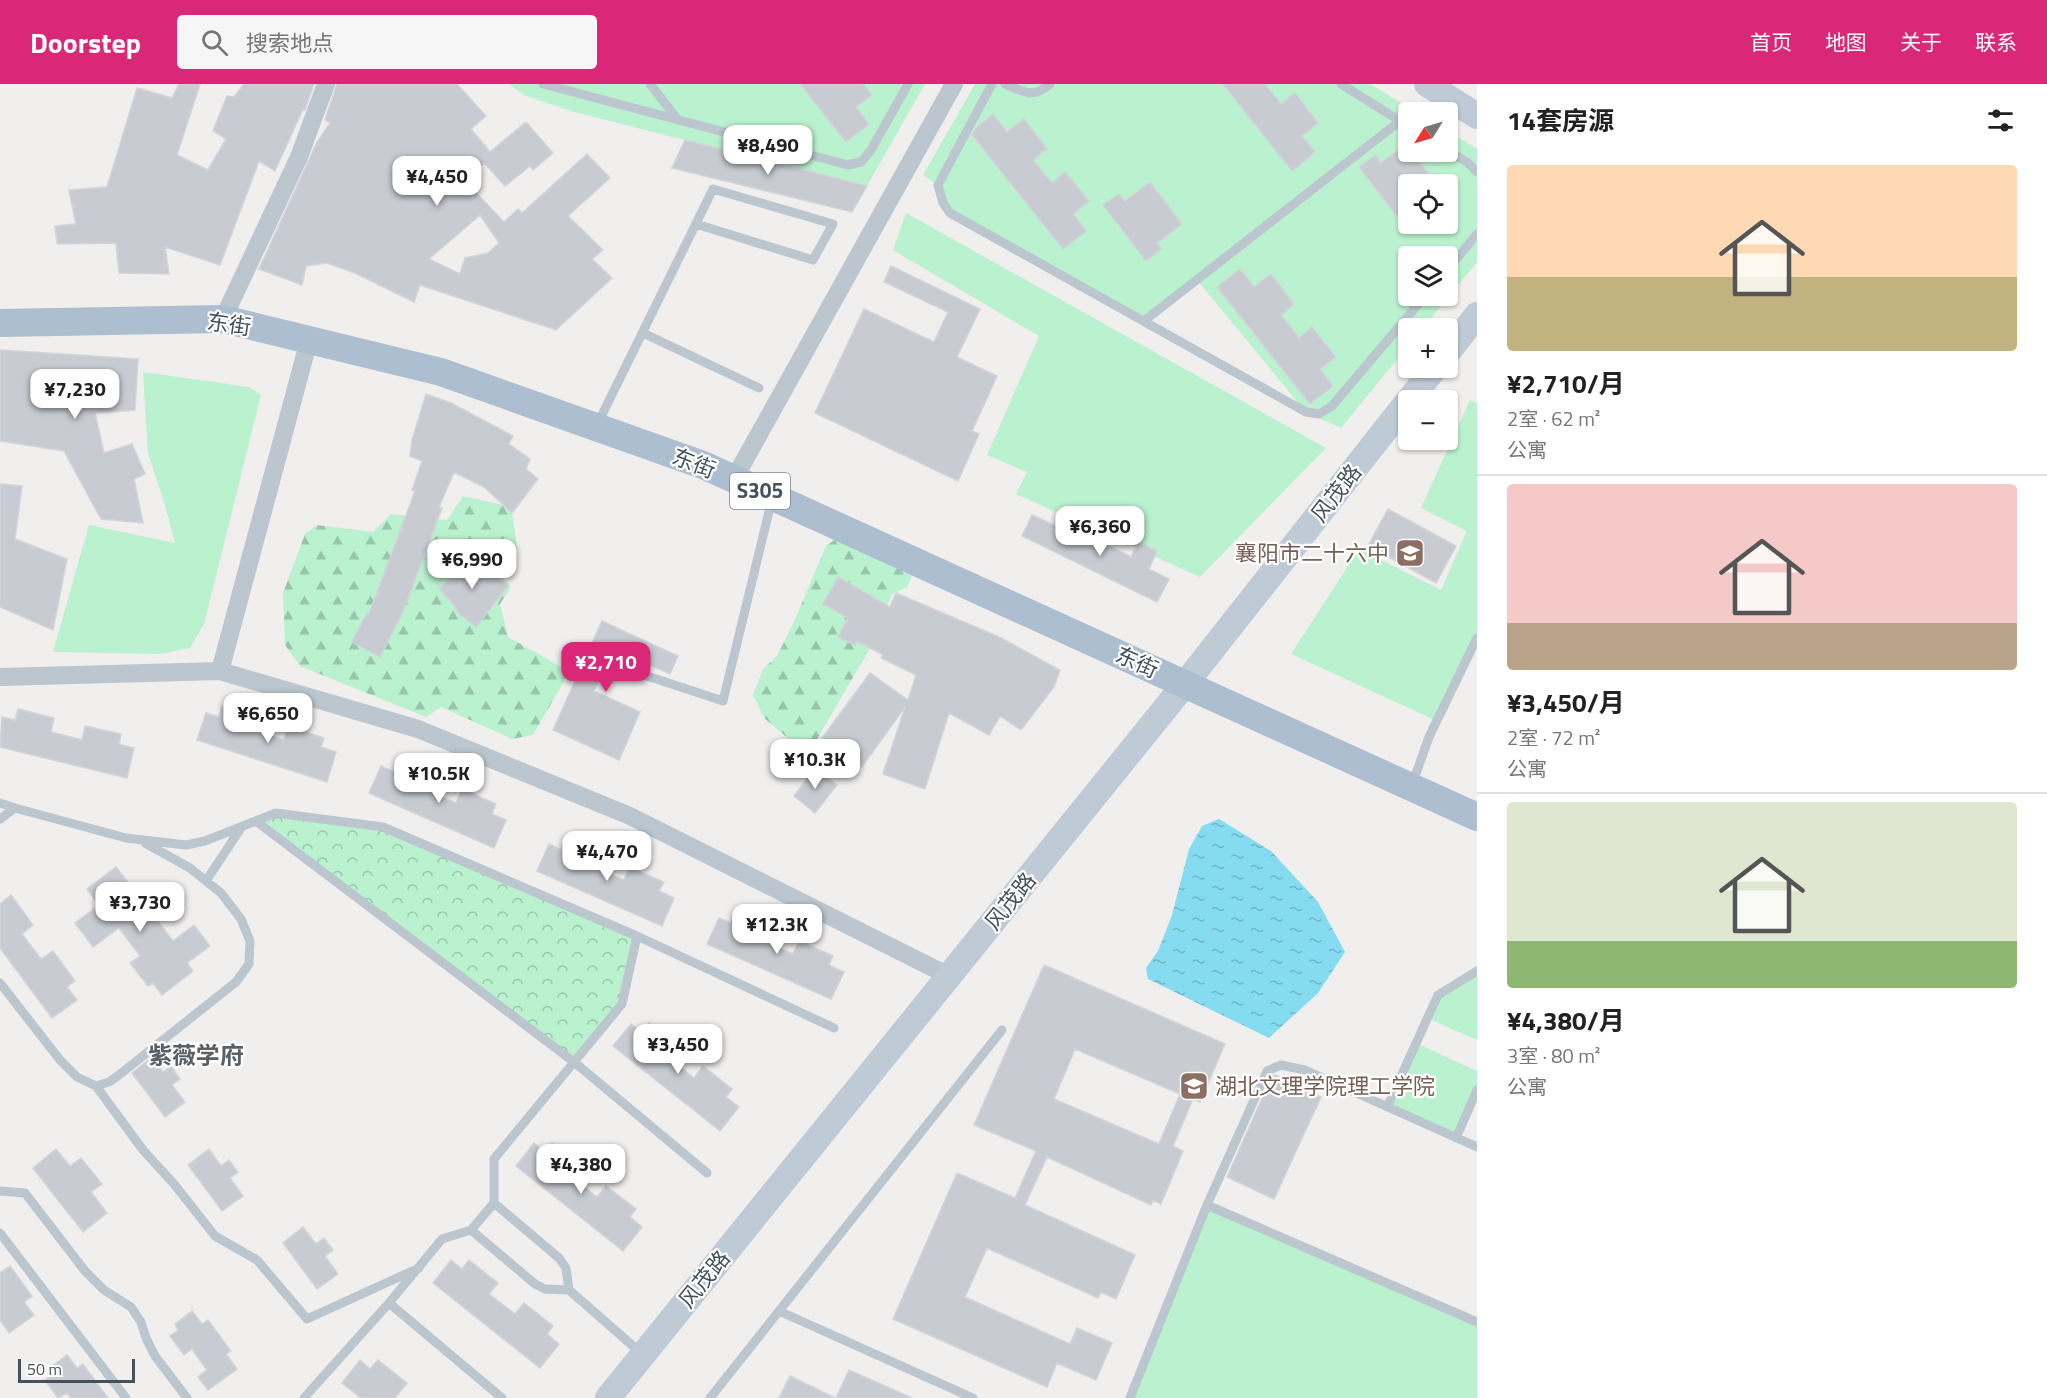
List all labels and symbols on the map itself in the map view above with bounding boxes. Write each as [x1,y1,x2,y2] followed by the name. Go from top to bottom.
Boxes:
[1398,102,1458,162] north arrow
[719,125,817,176] pin: ¥8,490
[388,156,486,207] pin: ¥4,450
[205,304,253,344] street label: 东街
[26,369,124,420] pin: ¥7,230
[667,439,721,487] street label: 东街
[1302,457,1370,529] street label: 风茂路
[730,473,790,509] road number: S305
[1051,506,1149,557] pin: ¥6,360
[1235,536,1389,570] place label: 襄阳市二十六中
[1394,537,1426,569] school or university icon: 襄阳市二十六中
[423,539,521,590] pin: ¥6,990
[1110,638,1164,686] street label: 东街
[557,642,655,693] pin: ¥2,710
[219,693,317,744] pin: ¥6,650
[766,739,864,790] pin: ¥10.3K
[390,753,488,804] pin: ¥10.5K
[558,831,656,882] pin: ¥4,470
[976,865,1044,937] street label: 风茂路
[91,882,189,933] pin: ¥3,730
[728,904,826,955] pin: ¥12.3K
[629,1024,727,1075] pin: ¥3,450
[148,1037,244,1073] district label: 紫薇学府
[1215,1069,1435,1103] place label: 湖北文理学院理工学院
[1178,1070,1210,1102] school or university icon: 湖北文理学院理工学院
[532,1144,630,1195] pin: ¥4,380
[670,1243,738,1315] street label: 风茂路
[18,1356,135,1384] scale bar

